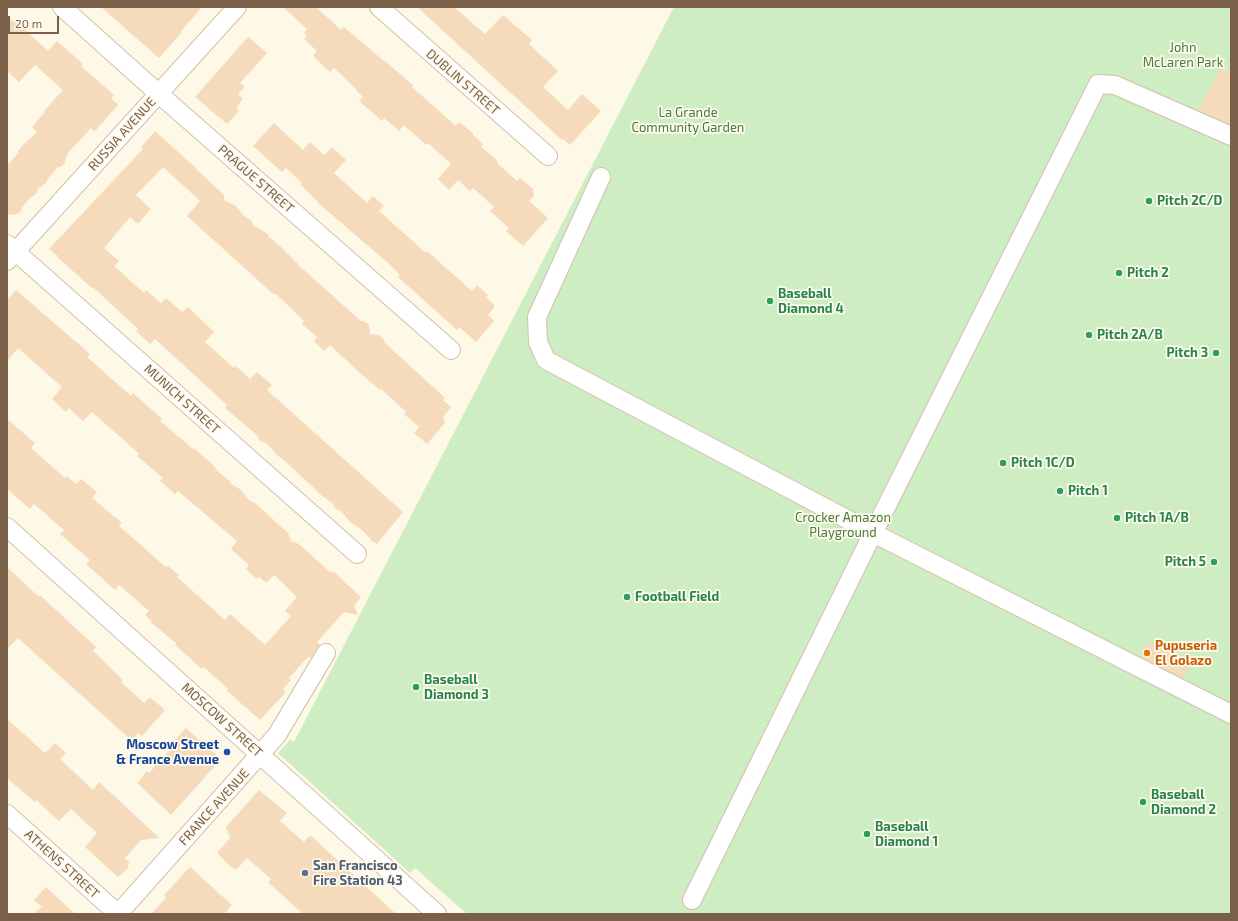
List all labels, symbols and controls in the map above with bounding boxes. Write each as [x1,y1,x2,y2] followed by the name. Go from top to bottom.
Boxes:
[10,8,61,34] scale bar
[15,16,42,30] text: 20 m
[1143,40,1223,71] park label: John McLaren Park
[423,46,503,118] street label: DUBLIN STREET
[85,94,159,174] street label: RUSSIA AVENUE
[632,105,744,136] park label: La Grande Community Garden
[215,142,297,216] street label: PRAGUE STREET
[1157,193,1222,209] place label: Pitch 2C/D
[1144,196,1154,206] marker: Pitch 2C/D
[1127,265,1169,281] place label: Pitch 2
[1114,268,1124,278] marker: Pitch 2
[778,286,844,317] place label: Baseball Diamond 4
[765,296,775,306] marker: Baseball Diamond 4
[1097,327,1163,343] place label: Pitch 2A/B
[1084,330,1094,340] marker: Pitch 2A/B
[1166,345,1208,361] place label: Pitch 3
[1211,348,1221,358] marker: Pitch 3
[141,361,223,437] street label: MUNICH STREET
[1011,455,1075,471] place label: Pitch 1C/D
[998,458,1008,468] marker: Pitch 1C/D
[1068,483,1108,499] place label: Pitch 1
[1055,486,1065,496] marker: Pitch 1
[795,510,891,541] park label: Crocker Amazon Playground
[1125,510,1189,526] place label: Pitch 1A/B
[1112,513,1122,523] marker: Pitch 1A/B
[1165,554,1206,570] place label: Pitch 5
[1209,557,1219,567] marker: Pitch 5
[635,589,719,605] place label: Football Field
[622,592,632,602] marker: Football Field
[1155,638,1217,669] place label: Pupuseria El Golazo
[1142,648,1152,658] marker: Pupuseria El Golazo
[424,672,489,703] place label: Baseball Diamond 3
[178,680,266,760] street label: MOSCOW STREET
[411,682,421,692] marker: Baseball Diamond 3
[116,737,219,768] place label: Moscow Street & France Avenue
[222,747,232,757] marker: Moscow Street & France Avenue
[175,765,253,849] street label: FRANCE AVENUE
[1151,787,1216,818] place label: Baseball Diamond 2
[1138,797,1148,807] marker: Baseball Diamond 2
[875,819,938,850] place label: Baseball Diamond 1
[21,826,103,902] street label: ATHENS STREET
[862,829,872,839] marker: Baseball Diamond 1
[313,858,403,889] place label: San Francisco Fire Station 43
[300,868,310,878] marker: San Francisco Fire Station 43

